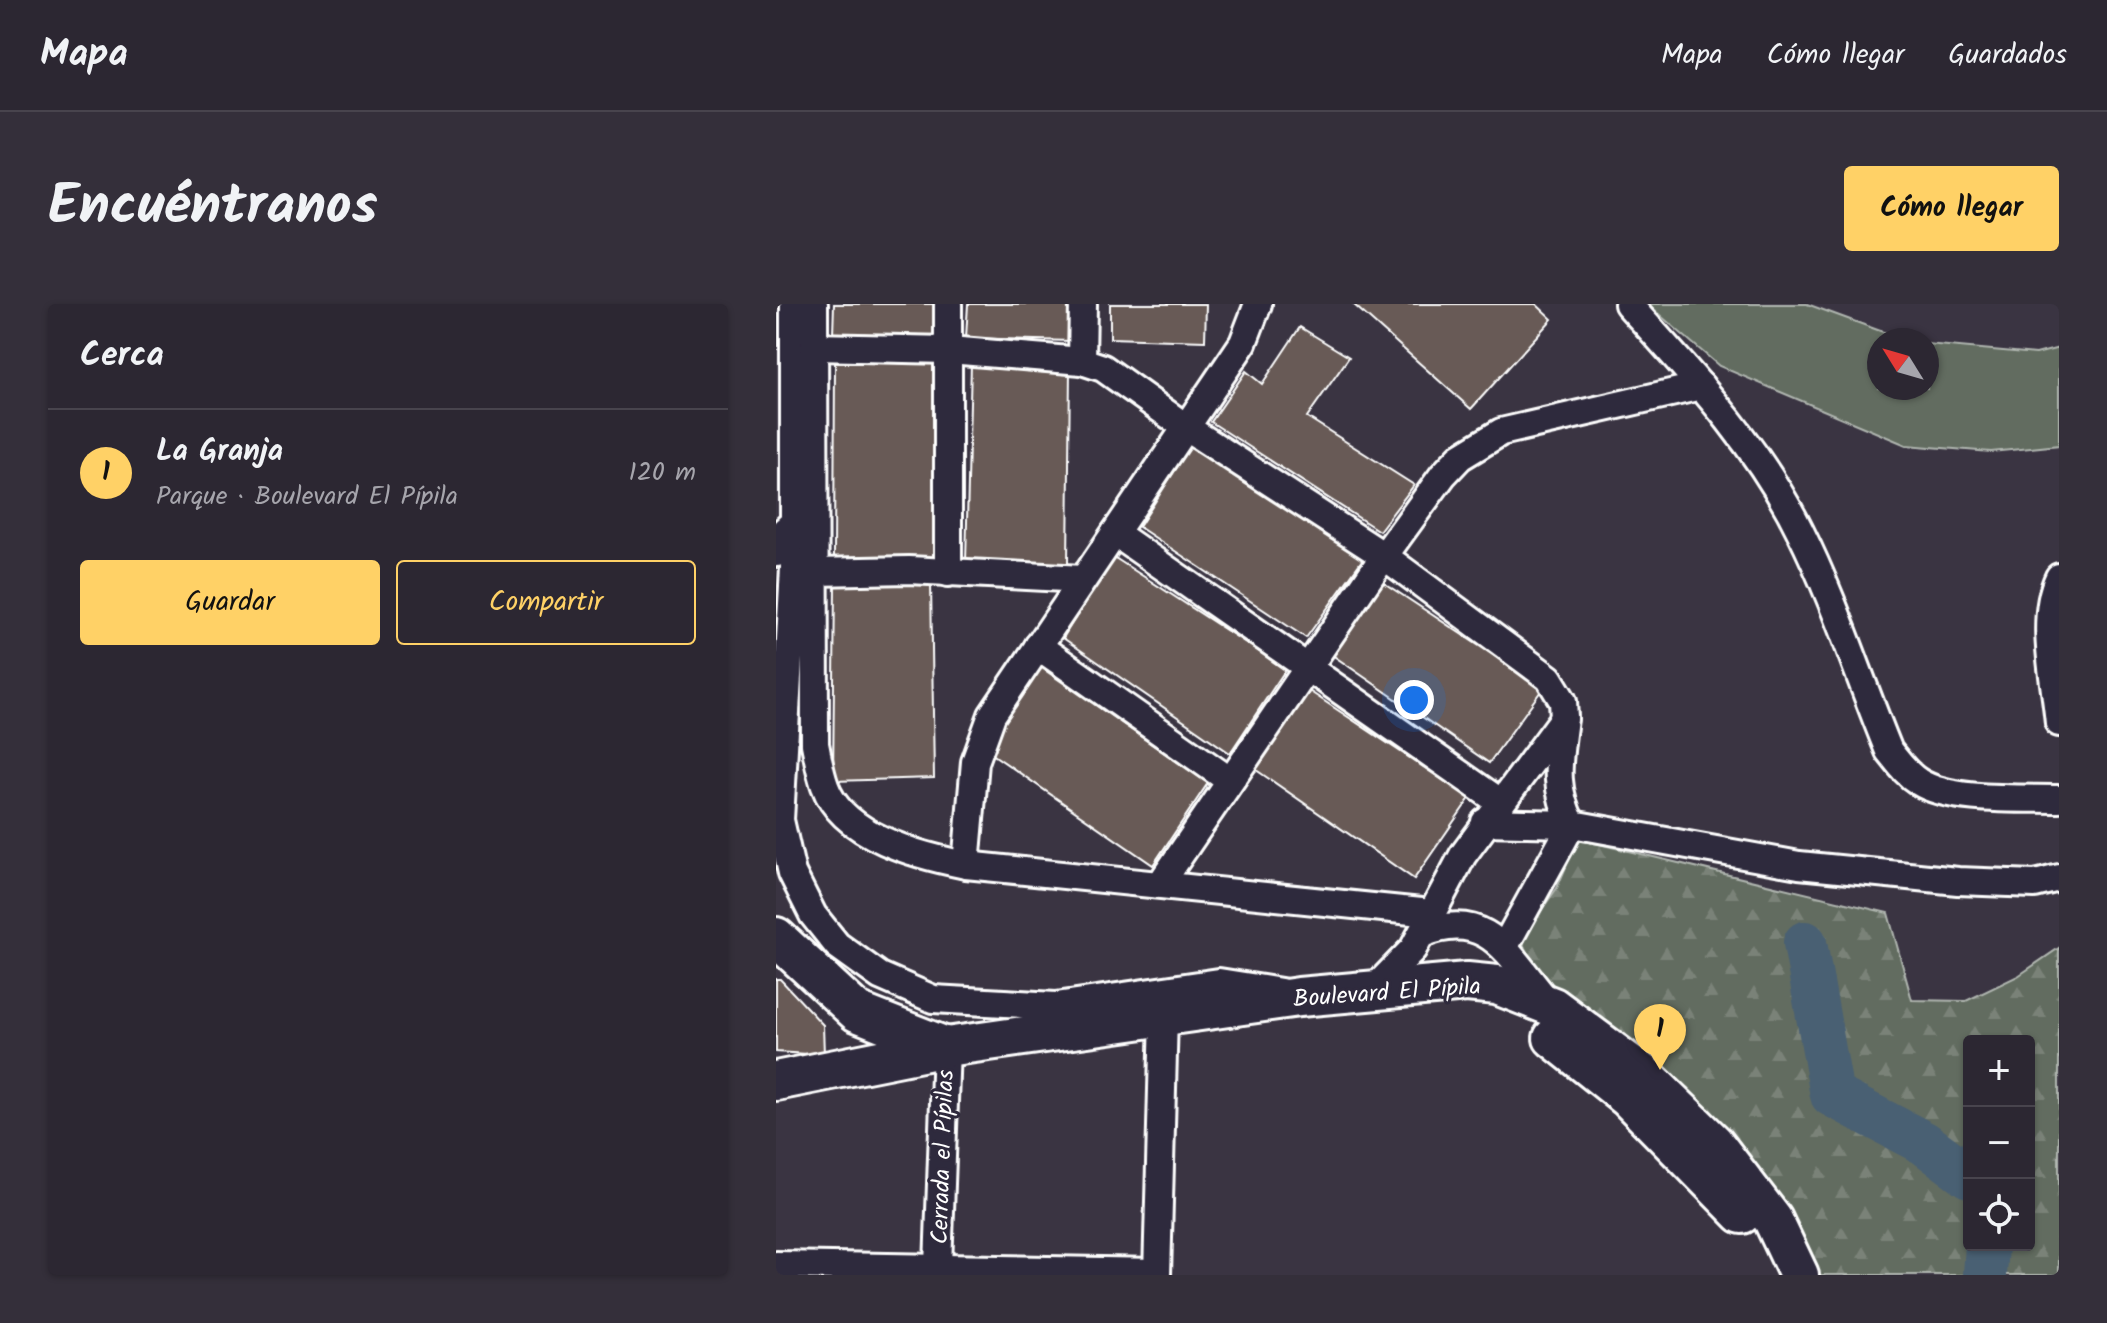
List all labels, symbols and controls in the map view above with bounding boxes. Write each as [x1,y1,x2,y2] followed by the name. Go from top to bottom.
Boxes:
[40,25,128,85] text: Mapa
[1661,33,1723,78] text: Mapa
[1767,33,1904,78] text: Cómo llegar
[1948,33,2067,78] text: Guardados
[48,163,378,253] text: Encuéntranos
[1844,166,2059,251] button: Cómo llegar
[1867,328,1939,400] north arrow
[80,329,164,383] text: Cerca
[156,428,283,476] text: La Granja
[102,452,110,494] text: 1
[629,452,696,494] text: 120 m
[156,476,458,518] text: Parque · Boulevard El Pípila
[80,560,380,645] button: Guardar
[396,560,696,645] button: Compartir
[1394,680,1434,720] your location
[1292,967,1482,1020] street label: Boulevard El Pípila
[1634,1004,1686,1070] pin: 1
[1963,1035,2035,1251] map controls
[1963,1035,2035,1107] button: +
[921,1069,966,1245] street label: Cerrada el Pípilas
[1963,1107,2035,1179] button: −
[1963,1179,2035,1251] button: locate

